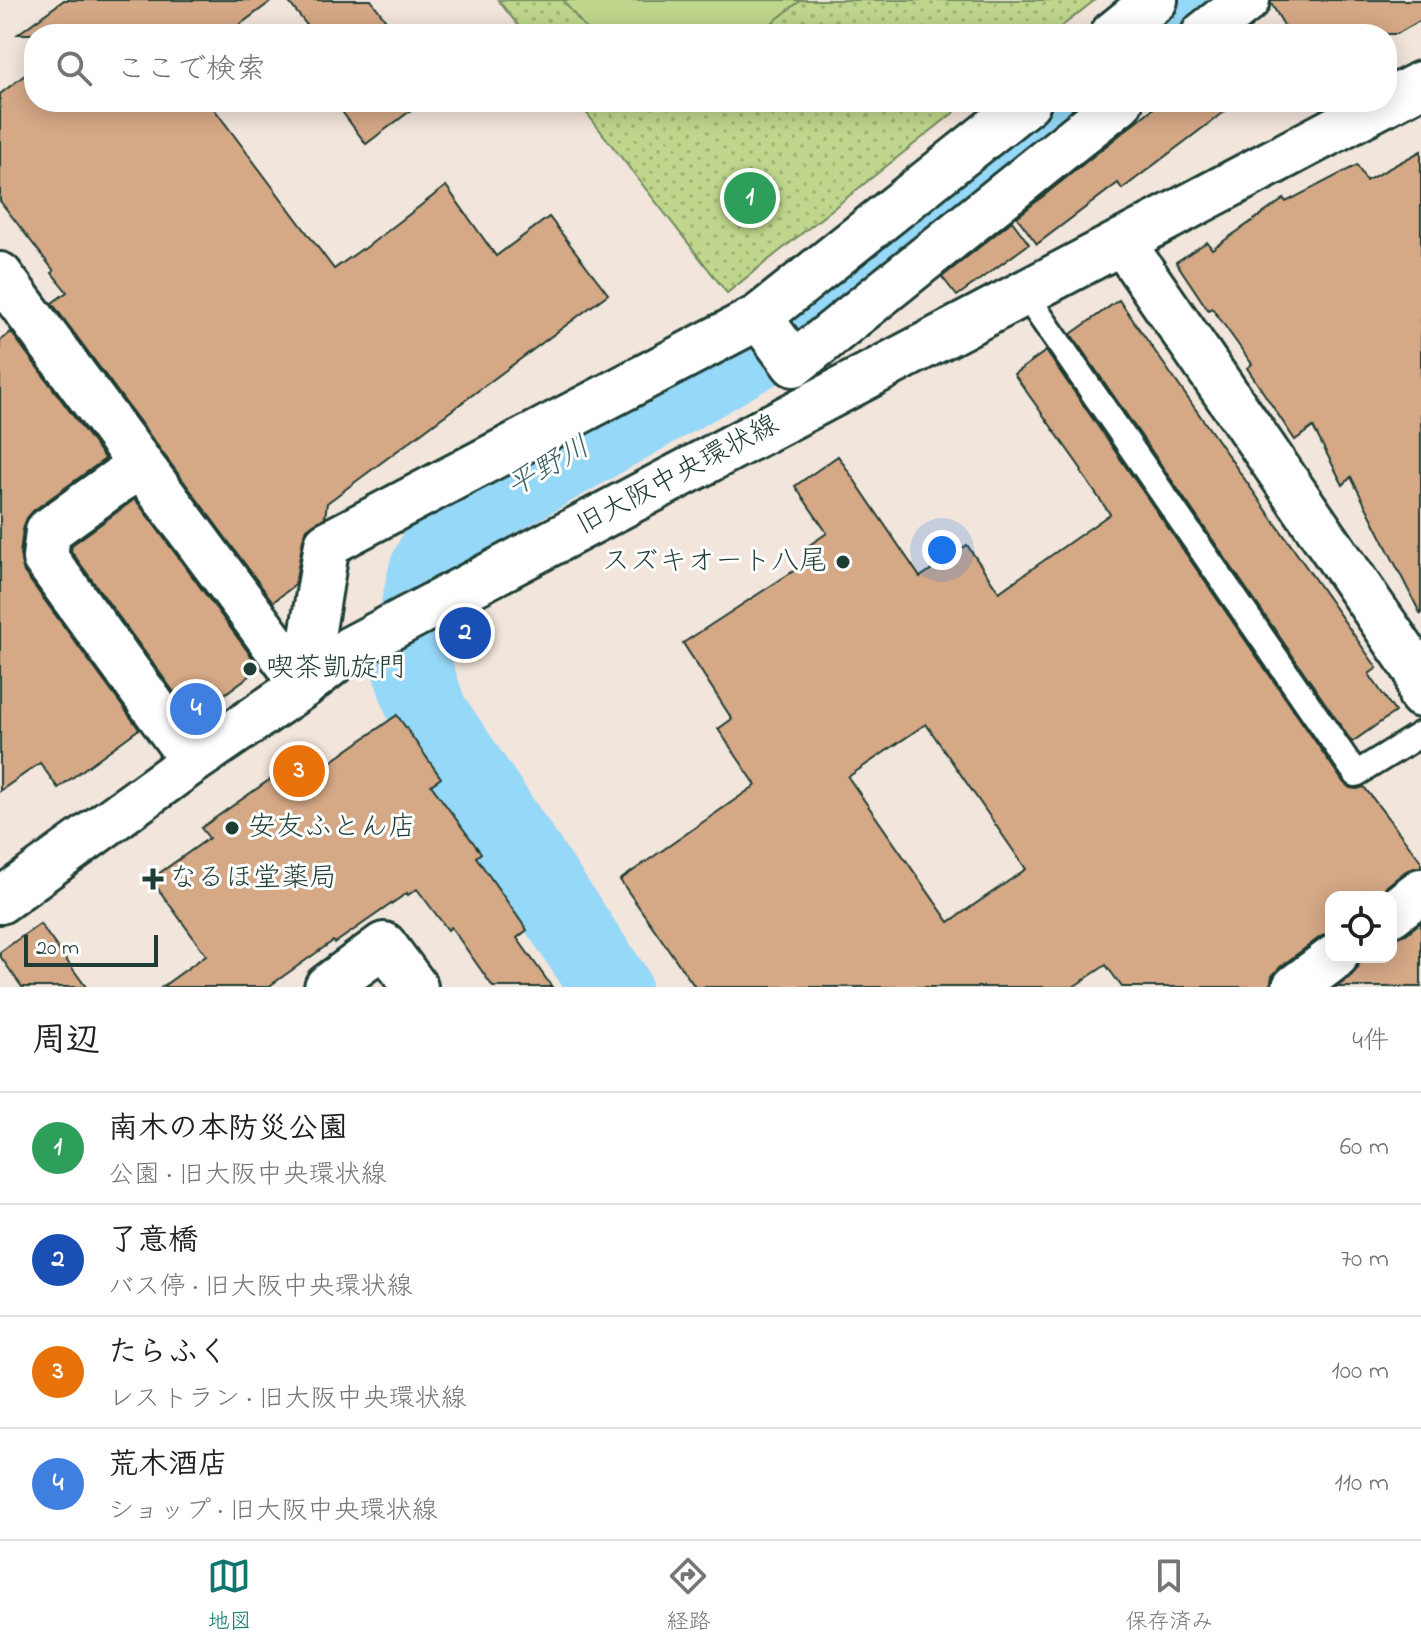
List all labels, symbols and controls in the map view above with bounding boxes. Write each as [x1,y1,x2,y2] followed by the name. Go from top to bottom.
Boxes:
[24,24,1397,112] search box
[52,46,96,90] icon: search
[116,49,266,93] text: ここで検索
[724,168,776,228] pin: 1
[569,405,787,547] street label: 旧大阪中央環状線
[499,426,599,510] water label: 平野川
[922,530,962,570] your location
[602,542,827,583] place label: スズキオート八尾
[834,553,852,571] marker: スズキオート八尾
[439,603,491,663] pin: 2
[266,649,406,690] place label: 喫茶凱旋門
[241,660,259,678] marker: 喫茶凱旋門
[170,679,222,739] pin: 4
[273,741,325,801] pin: 3
[248,808,416,849] place label: 安友ふとん店
[223,819,241,837] marker: 安友ふとん店
[169,859,337,900] place label: なるほ堂薬局
[144,870,162,888] marker: なるほ堂薬局
[1325,891,1397,963] map controls
[1325,891,1397,963] button: locate
[24,931,158,967] scale bar
[36,933,79,965] text: 20 m
[32,1017,100,1067] text: 周辺
[1352,1023,1389,1061] text: 4件
[108,1108,348,1152] text: 南木の本防災公園
[54,1129,62,1167] text: 1
[1340,1129,1389,1167] text: 60 m
[108,1157,387,1195] text: 公園 · 旧大阪中央環状線
[108,1220,198,1264] text: 了意橋
[52,1241,64,1279] text: 2
[1340,1241,1389,1279] text: 70 m
[108,1269,413,1307] text: バス停 · 旧大阪中央環状線
[108,1332,228,1376] text: たらふく
[53,1353,63,1391] text: 3
[1332,1353,1389,1391] text: 100 m
[108,1381,467,1419] text: レストラン · 旧大阪中央環状線
[108,1444,228,1488] text: 荒木酒店
[53,1465,63,1503] text: 4
[1335,1465,1389,1503] text: 110 m
[108,1493,438,1531] text: ショップ · 旧大阪中央環状線
[207,1554,252,1639] tab: 地図
[666,1554,711,1639] tab: 経路
[1125,1554,1214,1639] tab: 保存済み

